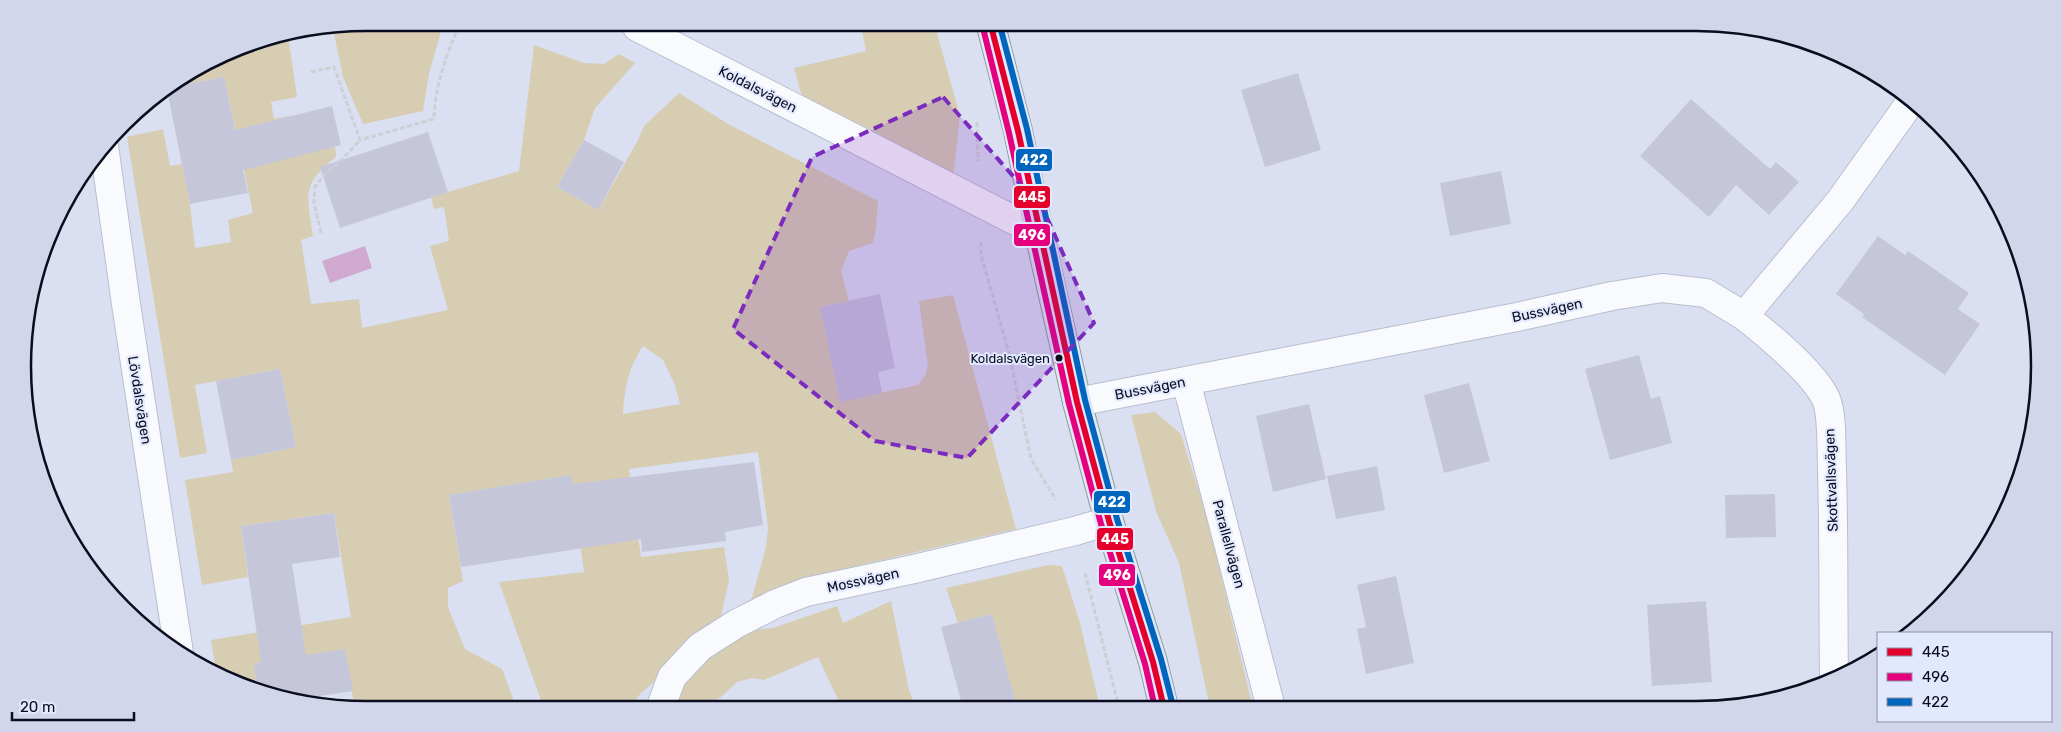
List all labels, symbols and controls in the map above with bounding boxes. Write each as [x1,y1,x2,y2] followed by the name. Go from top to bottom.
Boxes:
[716,62,800,116] street label: Koldalsvägen
[1015,148,1053,172] line badge: 422
[1020,152,1048,169] text: 422
[1013,185,1051,209] line badge: 445
[1018,189,1046,206] text: 445
[1013,223,1051,247] line badge: 496
[1018,227,1046,244] text: 496
[1510,295,1584,326] street label: Bussvägen
[970,351,1050,367] place label: Koldalsvägen
[1054,353,1064,363] marker: Koldalsvägen
[124,355,155,445] street label: Lövdalsvägen
[1113,373,1187,404] street label: Bussvägen
[1821,428,1842,532] street label: Skottvallsvägen
[1093,490,1131,514] line badge: 422
[1098,494,1126,511] text: 422
[1209,498,1248,590] street label: Parallellvägen
[1096,527,1134,551] line badge: 445
[1101,531,1129,548] text: 445
[1098,563,1136,587] line badge: 496
[826,565,901,596] street label: Mossvägen
[1103,567,1131,584] text: 496
[1877,632,2052,722] legend
[1922,643,1950,661] text: 445
[1922,668,1949,686] text: 496
[12,690,135,722] scale bar
[1922,693,1949,711] text: 422
[20,698,55,716] text: 20 m

